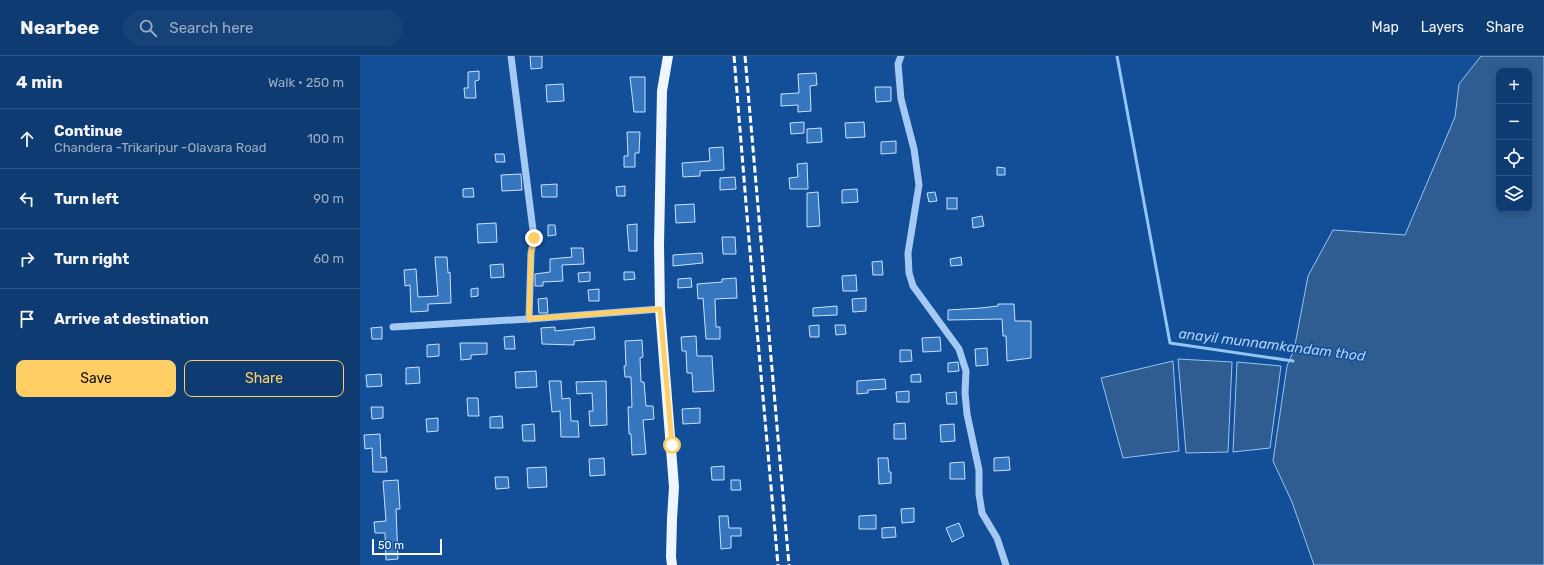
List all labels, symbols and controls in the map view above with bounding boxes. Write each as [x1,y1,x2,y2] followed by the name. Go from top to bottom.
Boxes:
[123,10,403,46] search box
[20,16,99,39] text: Nearbee
[137,17,159,39] icon: search
[169,19,254,37] text: Search here
[1372,19,1399,36] text: Map
[1421,19,1464,36] text: Layers
[1486,19,1524,36] text: Share
[1496,68,1532,212] map controls
[1496,68,1532,104] button: +
[16,72,63,92] text: 4 min
[268,75,344,90] text: Walk · 250 m
[1496,104,1532,140] button: −
[54,122,123,140] text: Continue
[16,128,38,150] icon: ahead
[307,131,344,146] text: 100 m
[54,140,267,155] text: Chandera -Trikaripur -Olavara Road
[1496,140,1532,176] button: locate
[1496,176,1532,212] button: layers
[16,188,38,210] icon: left
[54,190,119,208] text: Turn left
[313,191,344,206] text: 90 m
[525,229,543,247] route end
[16,248,38,270] icon: right
[54,250,129,268] text: Turn right
[313,251,344,266] text: 60 m
[16,308,38,330] icon: arrive
[54,310,209,328] text: Arrive at destination
[1178,325,1367,365] water label: anayil munnamkandam thod
[16,360,176,397] button: Save
[184,360,344,397] button: Share
[663,436,681,454] route start
[372,537,442,556] scale bar
[378,539,404,552] text: 50 m

